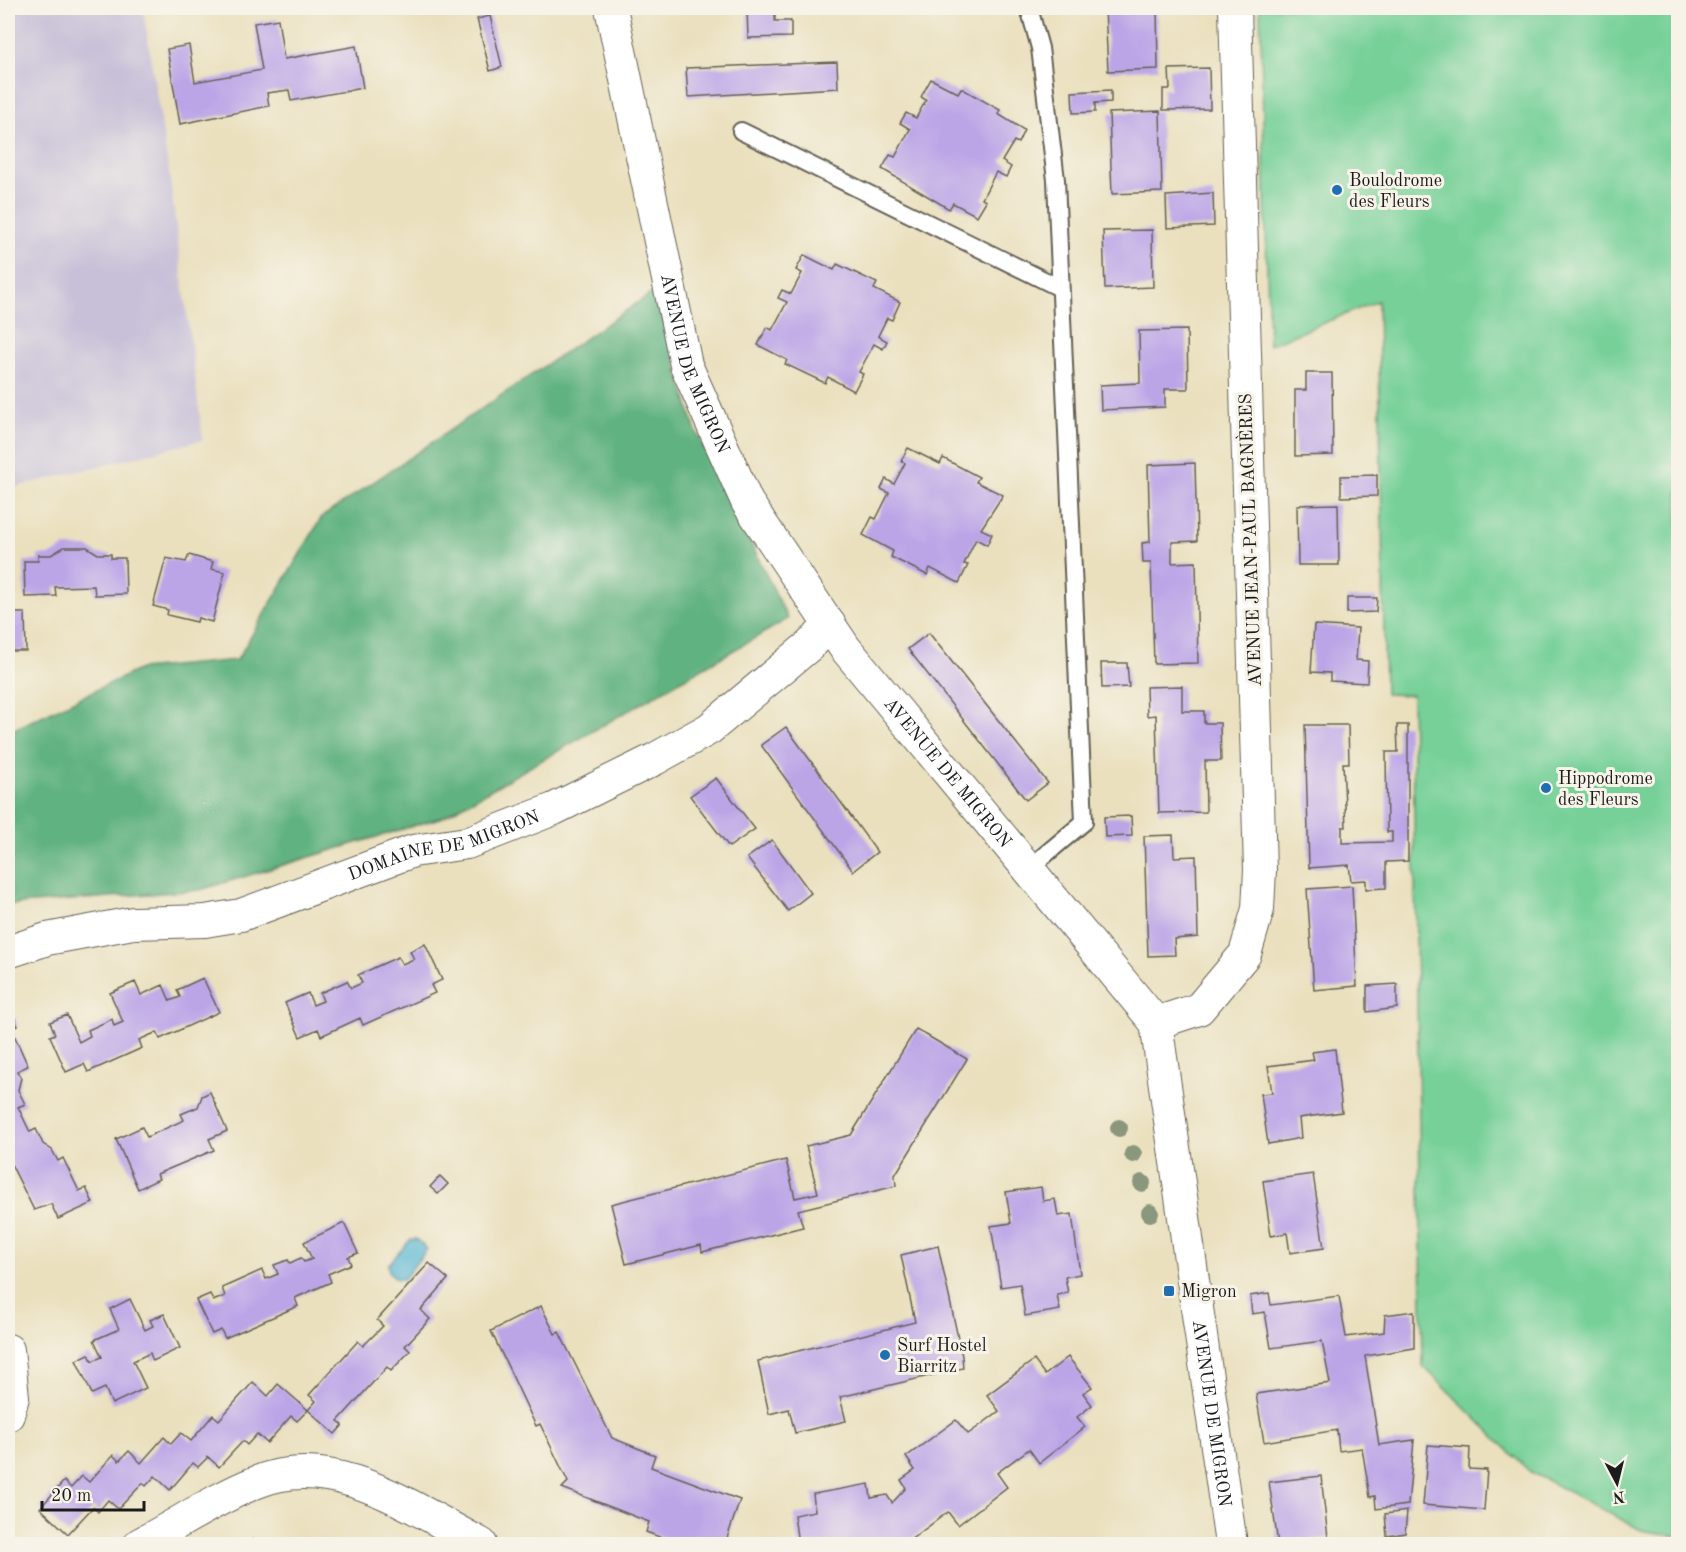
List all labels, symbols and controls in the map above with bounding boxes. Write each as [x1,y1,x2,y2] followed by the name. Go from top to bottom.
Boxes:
[1349,172,1442,211] place label: Boulodrome des Fleurs
[1330,183,1344,197] marker: Boulodrome des Fleurs
[657,272,732,456] street label: AVENUE DE MIGRON
[1233,393,1265,687] street label: AVENUE JEAN-PAUL BAGNÈRES
[880,695,1014,851] street label: AVENUE DE MIGRON
[1558,770,1653,809] place label: Hippodrome des Fleurs
[1539,781,1553,795] marker: Hippodrome des Fleurs
[346,808,542,884] street label: DOMAINE DE MIGRON
[1181,1283,1237,1301] place label: Migron
[1162,1284,1176,1298] marker: Migron
[1189,1319,1234,1508] street label: AVENUE DE MIGRON
[897,1337,987,1376] place label: Surf Hostel Biarritz
[878,1348,892,1362] marker: Surf Hostel Biarritz
[1587,1453,1647,1513] north arrow
[42,1474,144,1512] scale bar
[51,1487,91,1505] text: 20 m
[1611,1487,1626,1505] text: N

